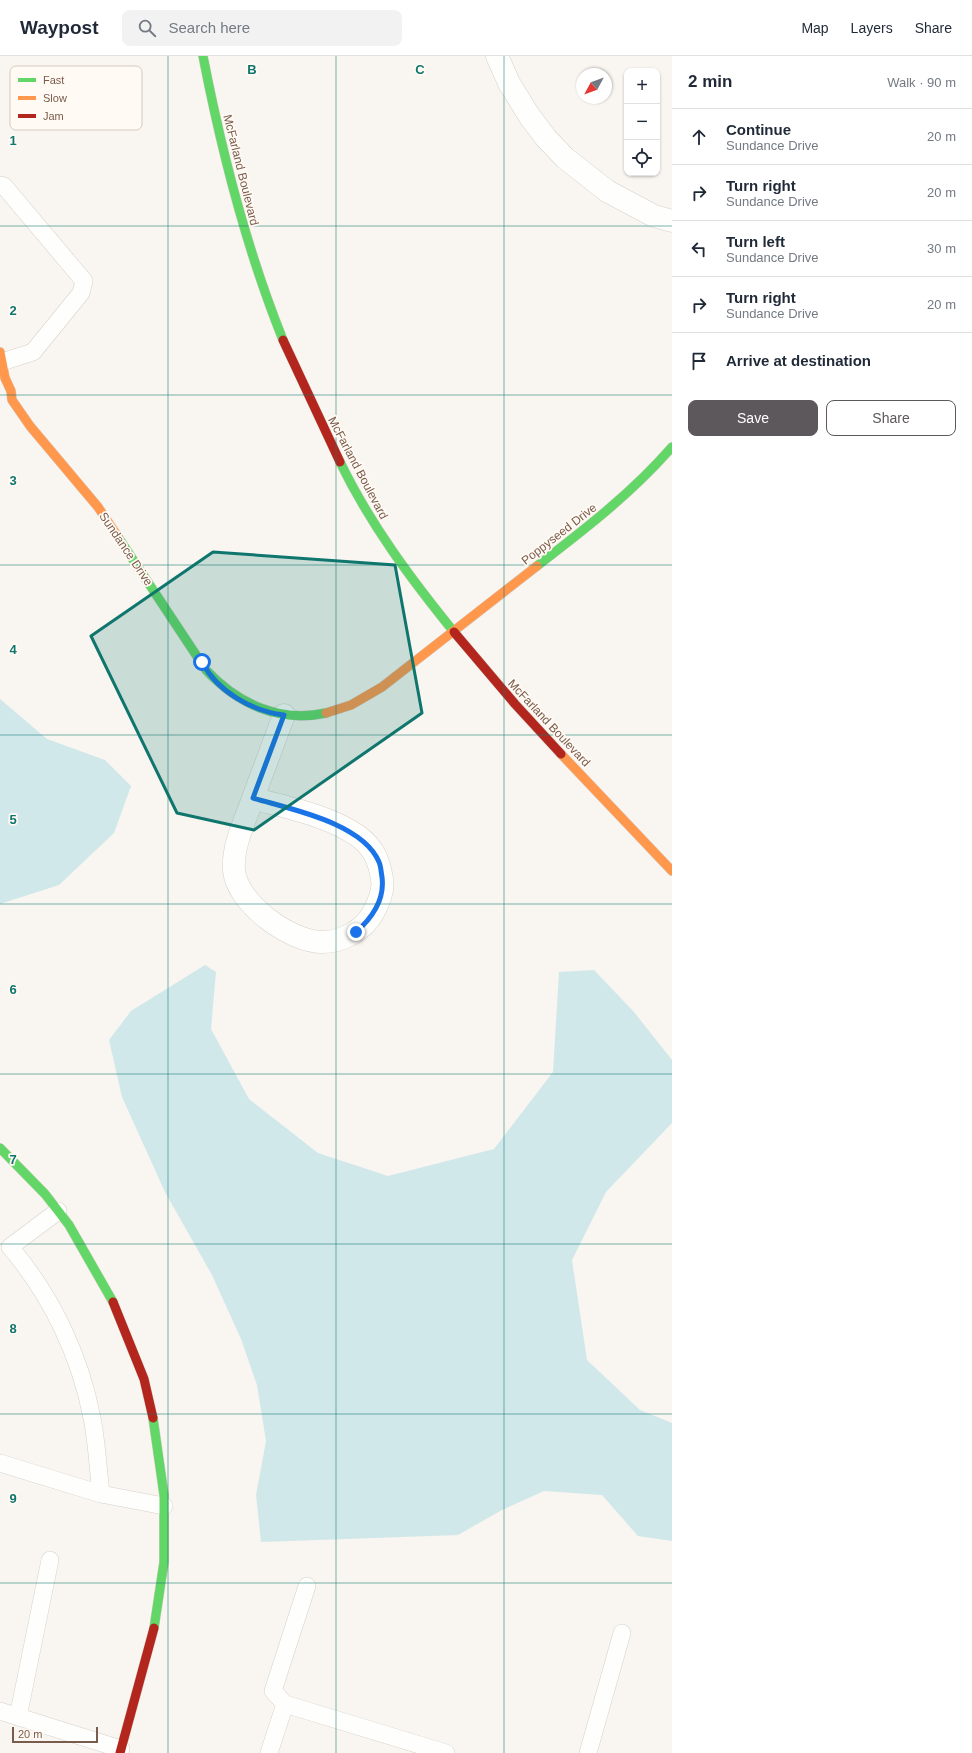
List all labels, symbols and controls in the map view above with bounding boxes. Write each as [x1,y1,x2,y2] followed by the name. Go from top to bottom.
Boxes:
[122,10,402,46] search box
[20,17,98,38] text: Waypost
[136,17,158,39] icon: search
[168,19,250,36] text: Search here
[801,20,829,36] text: Map
[851,20,893,36] text: Layers
[915,20,952,36] text: Share
[247,62,257,77] text: B
[415,62,425,77] text: C
[10,66,142,130] legend
[576,68,612,104] north arrow
[624,68,660,176] map controls
[624,68,660,104] button: +
[688,72,732,91] text: 2 min
[43,74,64,86] text: Fast
[887,75,956,90] text: Walk · 90 m
[43,92,67,104] text: Slow
[624,104,660,140] button: −
[43,110,64,122] text: Jam
[220,113,262,227] street label: McFarland Boulevard
[726,121,791,138] text: Continue
[688,126,710,148] icon: ahead
[927,129,956,144] text: 20 m
[9,133,17,148] text: 1
[726,138,819,153] text: Sundance Drive
[624,140,660,176] button: locate
[726,177,796,194] text: Turn right
[688,182,710,204] icon: right
[927,185,956,200] text: 20 m
[726,194,819,209] text: Sundance Drive
[726,233,785,250] text: Turn left
[688,238,710,260] icon: left
[927,241,956,256] text: 30 m
[726,250,819,265] text: Sundance Drive
[726,289,796,306] text: Turn right
[688,294,710,316] icon: right
[927,297,956,312] text: 20 m
[9,303,17,318] text: 2
[726,306,819,321] text: Sundance Drive
[688,350,710,372] icon: arrive
[726,352,871,369] text: Arrive at destination
[688,400,818,436] button: Save
[826,400,956,436] button: Share
[325,414,391,522] street label: McFarland Boulevard
[9,473,17,488] text: 3
[519,500,600,568] street label: Poppyseed Drive
[96,510,156,589] street label: Sundance Drive
[9,642,17,657] text: 4
[193,653,211,671] route start
[505,677,593,769] street label: McFarland Boulevard
[9,812,17,827] text: 5
[347,923,365,941] route end
[9,982,17,997] text: 6
[9,1152,17,1167] text: 7
[9,1321,17,1336] text: 8
[9,1491,17,1506] text: 9
[12,1725,98,1744] scale bar
[18,1728,42,1740] text: 20 m

